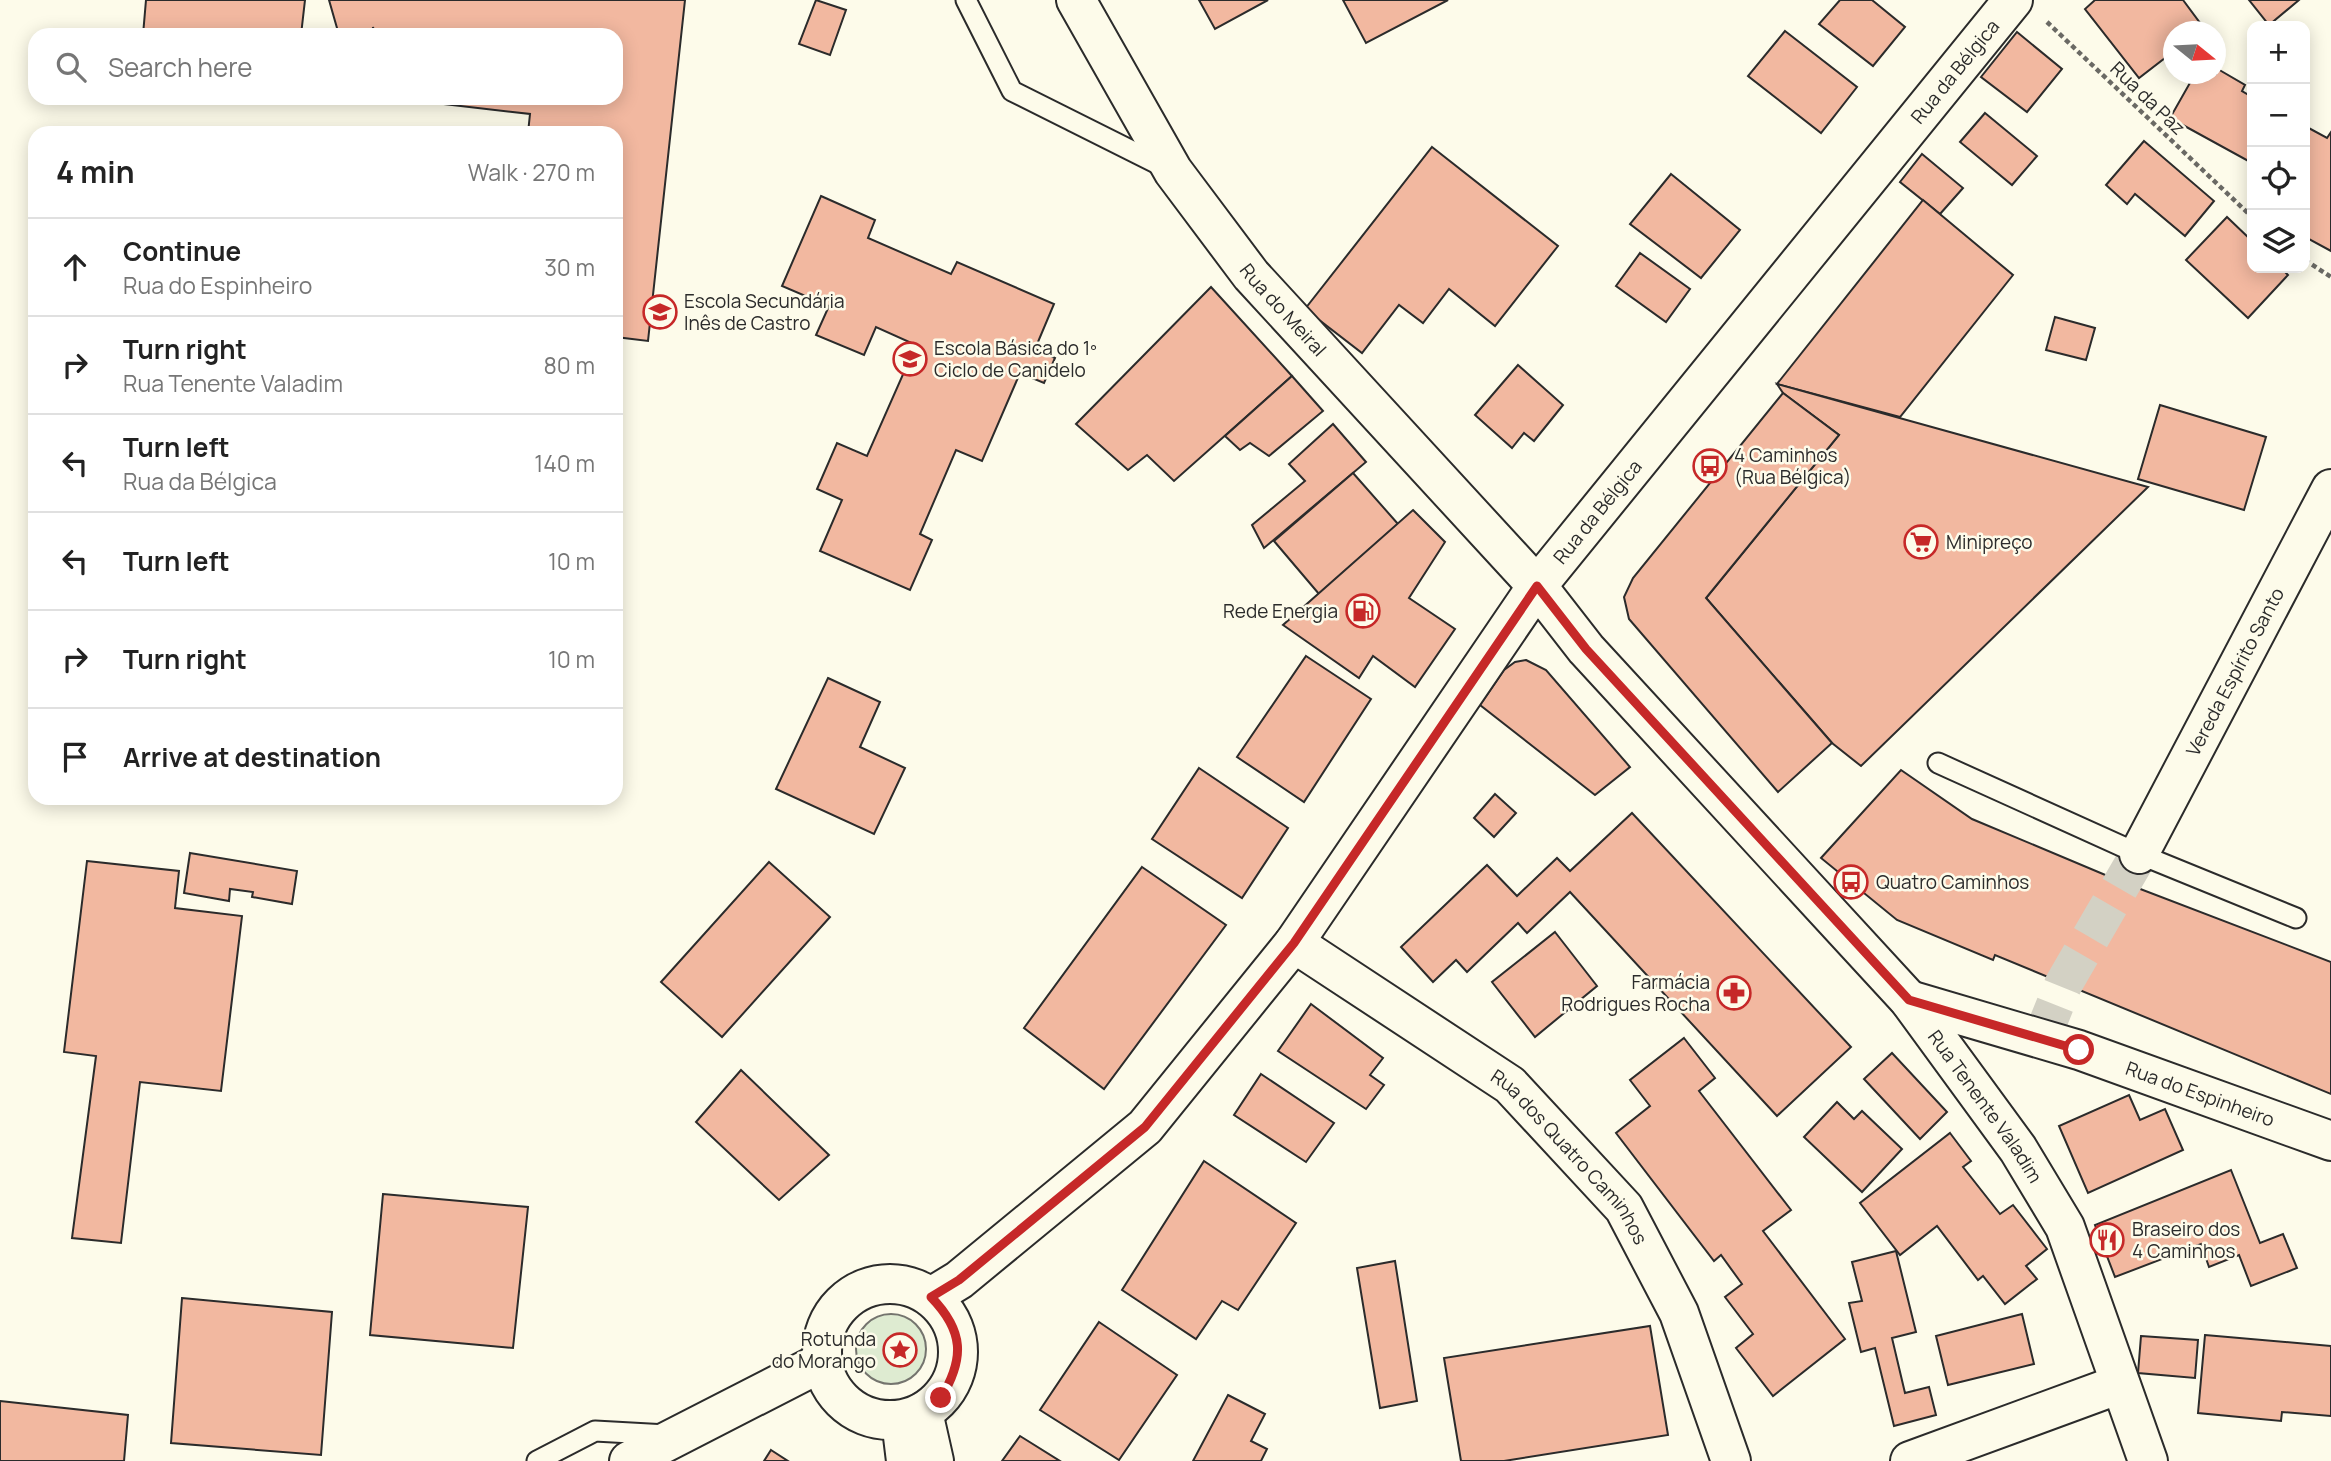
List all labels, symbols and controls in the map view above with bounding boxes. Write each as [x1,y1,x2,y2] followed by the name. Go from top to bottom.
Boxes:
[1905,14,2005,129] street label: Rua da Bélgica
[2163,21,2226,84] north arrow
[2247,21,2310,273] map controls
[2247,21,2310,84] button: +
[28,28,623,105] search box
[52,48,90,86] icon: search
[108,49,253,85] text: Search here
[2105,56,2191,140] street label: Rua da Paz
[2247,84,2310,147] button: −
[2247,147,2310,210] button: locate
[56,151,134,192] text: 4 min
[468,156,595,188] text: Walk · 270 m
[2247,210,2310,273] button: layers
[123,233,241,269] text: Continue
[56,248,94,286] icon: ahead
[544,251,595,283] text: 30 m
[1234,258,1332,362] street label: Rua do Meiral
[123,269,312,301] text: Rua do Espinheiro
[684,288,845,336] place label: Escola Secundária Inês de Castro
[641,293,679,331] school or university icon: Escola Secundária Inês de Castro
[123,331,247,367] text: Turn right
[934,335,1097,383] place label: Escola Básica do 1º Ciclo de Canidelo
[891,340,929,378] school or university icon: Escola Básica do 1º Ciclo de Canidelo
[56,346,94,384] icon: right
[544,349,595,381] text: 80 m
[123,367,343,399] text: Rua Tenente Valadim
[123,429,230,465] text: Turn left
[1734,442,1851,490] place label: 4 Caminhos (Rua Bélgica)
[56,444,94,482] icon: left
[534,447,595,479] text: 140 m
[1691,447,1729,485] bus stop icon: 4 Caminhos (Rua Bélgica)
[1547,454,1648,569] street label: Rua da Bélgica
[123,465,277,497] text: Rua da Bélgica
[1902,523,1940,561] supermarket icon: Minipreço
[1946,529,2033,555] place label: Minipreço
[56,542,94,580] icon: left
[123,543,230,579] text: Turn left
[548,545,595,577] text: 10 m
[2180,583,2290,761] street label: Vereda Espírito Santo
[1344,592,1382,630] fuel station icon: Rede Energia
[1223,598,1338,624] place label: Rede Energia
[56,640,94,678] icon: right
[123,641,247,677] text: Turn right
[548,643,595,675] text: 10 m
[56,738,94,776] icon: arrive
[123,739,381,775] text: Arrive at destination
[1832,863,1870,901] bus stop icon: Quatro Caminhos
[1876,869,2029,895] place label: Quatro Caminhos
[1561,969,1710,1017] place label: Farmácia Rodrigues Rocha
[1715,974,1753,1012] pharmacy icon: Farmácia Rodrigues Rocha
[1922,1025,2048,1188] street label: Rua Tenente Valadim
[2063,1034,2094,1065] route start
[2122,1055,2278,1133] street label: Rua do Espinheiro
[1486,1063,1654,1249] street label: Rua dos Quatro Caminhos
[2132,1216,2240,1264] place label: Braseiro dos 4 Caminhos
[2088,1221,2126,1259] restaurant icon: Braseiro dos 4 Caminhos
[772,1326,876,1374] place label: Rotunda do Morango
[881,1331,919,1369] place icon: Rotunda do Morango
[925,1382,956,1413] route end

